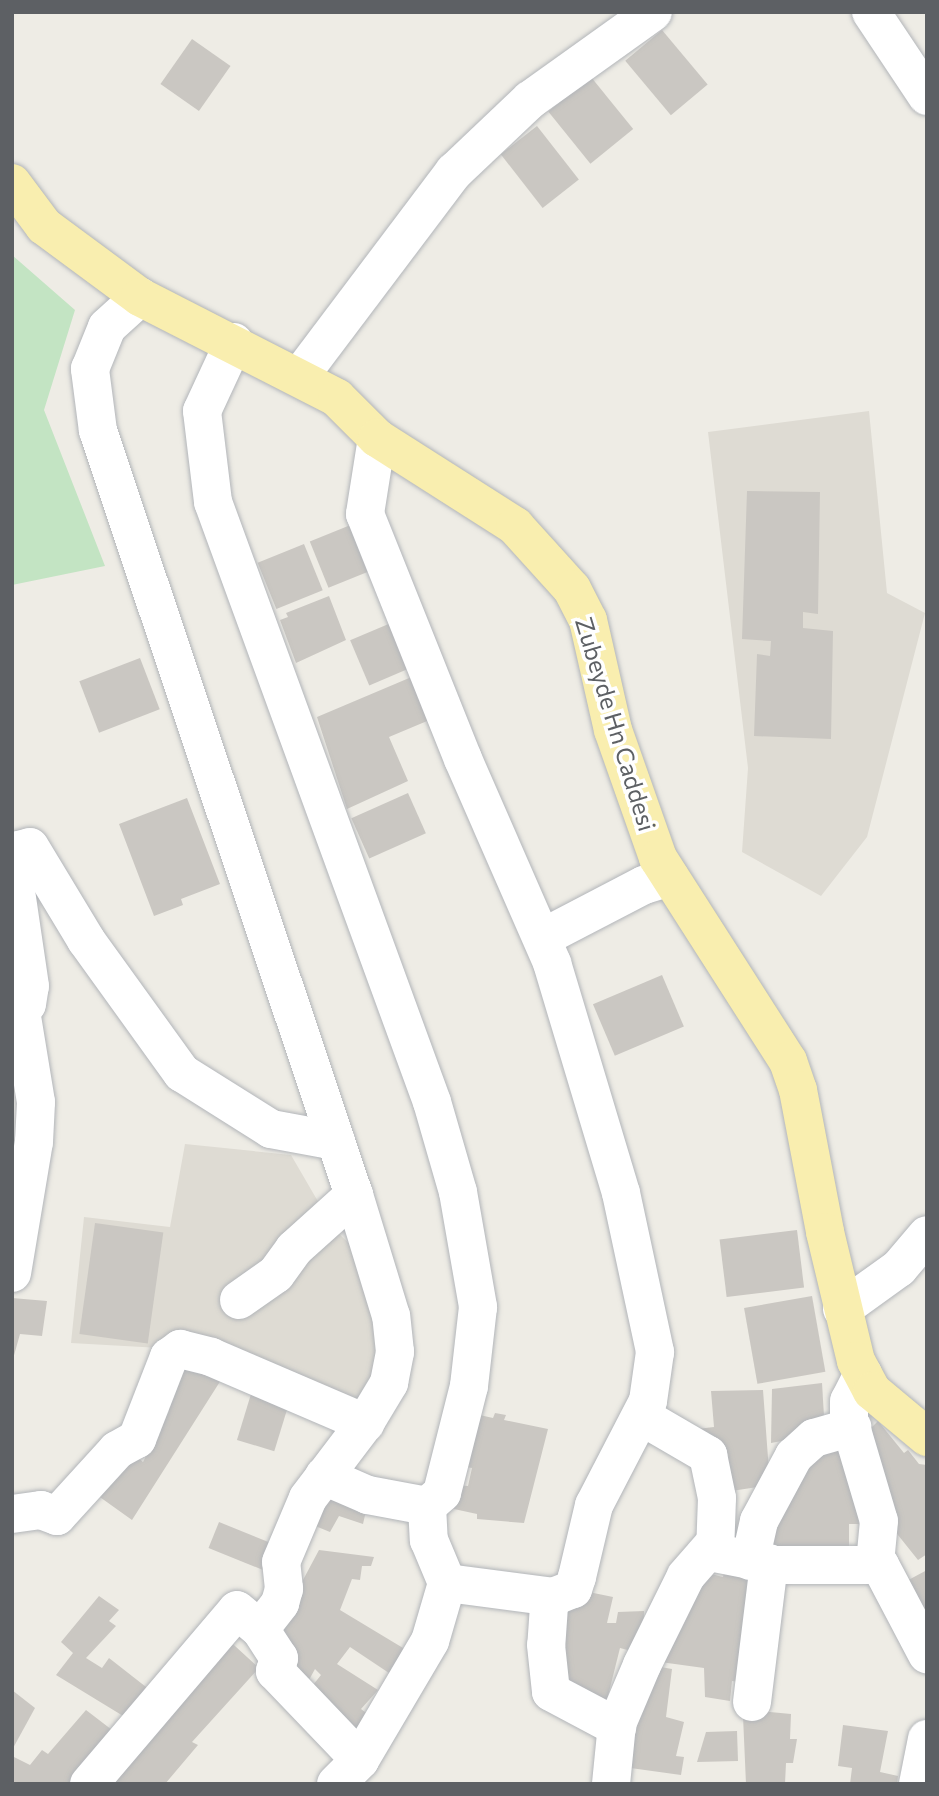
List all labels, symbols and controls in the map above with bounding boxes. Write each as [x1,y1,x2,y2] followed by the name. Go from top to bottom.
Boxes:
[570,614,662,834] street label: Zubeyde Hn Caddesi

